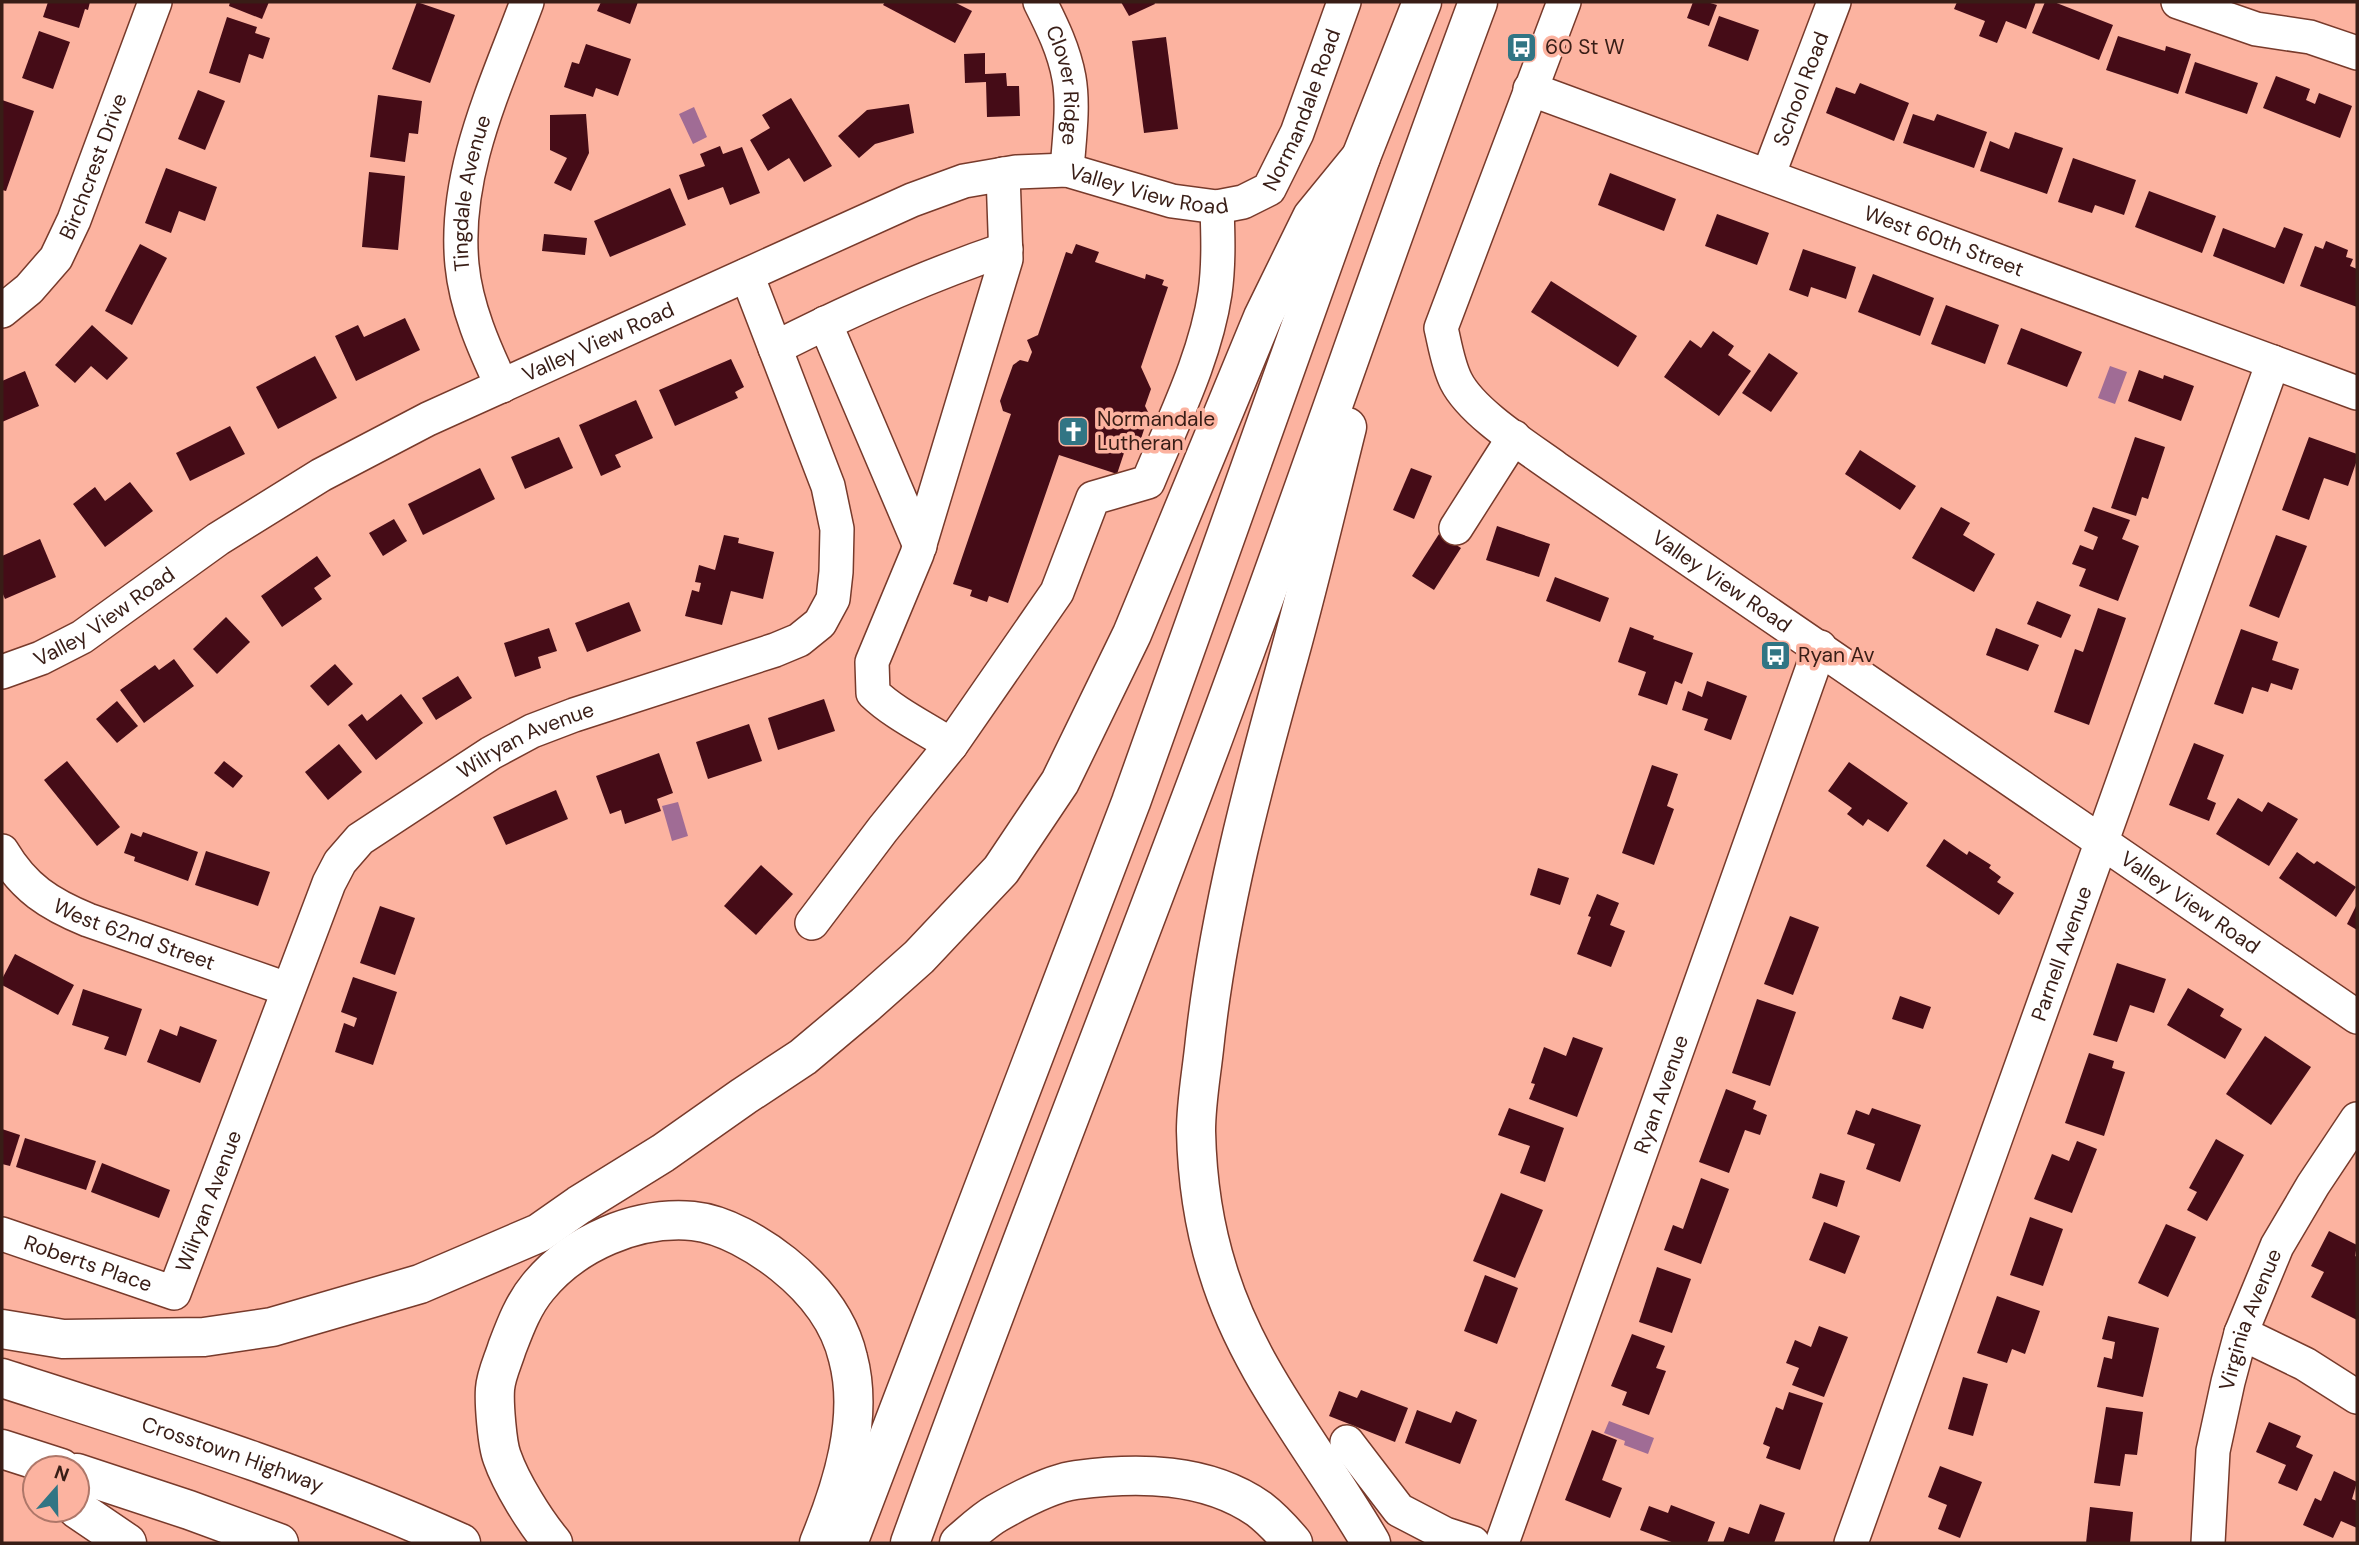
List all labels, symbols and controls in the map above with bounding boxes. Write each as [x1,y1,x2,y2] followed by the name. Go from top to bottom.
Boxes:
[1039,21,1085,146] street label: Clover Ridge
[1256,25,1347,196] street label: Normandale Road
[1767,28,1835,150] street label: School Road
[1505,30,1539,64] bus stop icon: 60 St W
[1545,33,1624,61] place label: 60 St W
[53,89,134,244] street label: Birchcrest Drive
[447,111,498,273] street label: Tingdale Avenue
[1066,157,1231,221] street label: Valley View Road
[1860,199,2028,283] street label: West 60th Street
[518,295,679,388] street label: Valley View Road
[1097,405,1215,457] place label: Normandale Lutheran
[1057,414,1091,448] church icon: Normandale Lutheran
[1646,524,1797,639] street label: Valley View Road
[29,561,181,673] street label: Valley View Road
[1758,638,1792,672] bus stop icon: Ryan Av
[1798,641,1875,669] place label: Ryan Av
[452,695,598,785] street label: Wilryan Avenue
[2115,845,2266,960] street label: Valley View Road
[2025,882,2099,1025] street label: Parnell Avenue
[48,892,219,977] street label: West 62nd Street
[1627,1031,1695,1158] street label: Ryan Avenue
[169,1126,248,1276] street label: Wilryan Avenue
[20,1229,156,1299] street label: Roberts Place
[2213,1244,2288,1393] street label: Virginia Avenue
[138,1410,328,1499] street label: Crosstown Highway
[21,1454,91,1524] north arrow
[51,1459,72,1488] text: N

